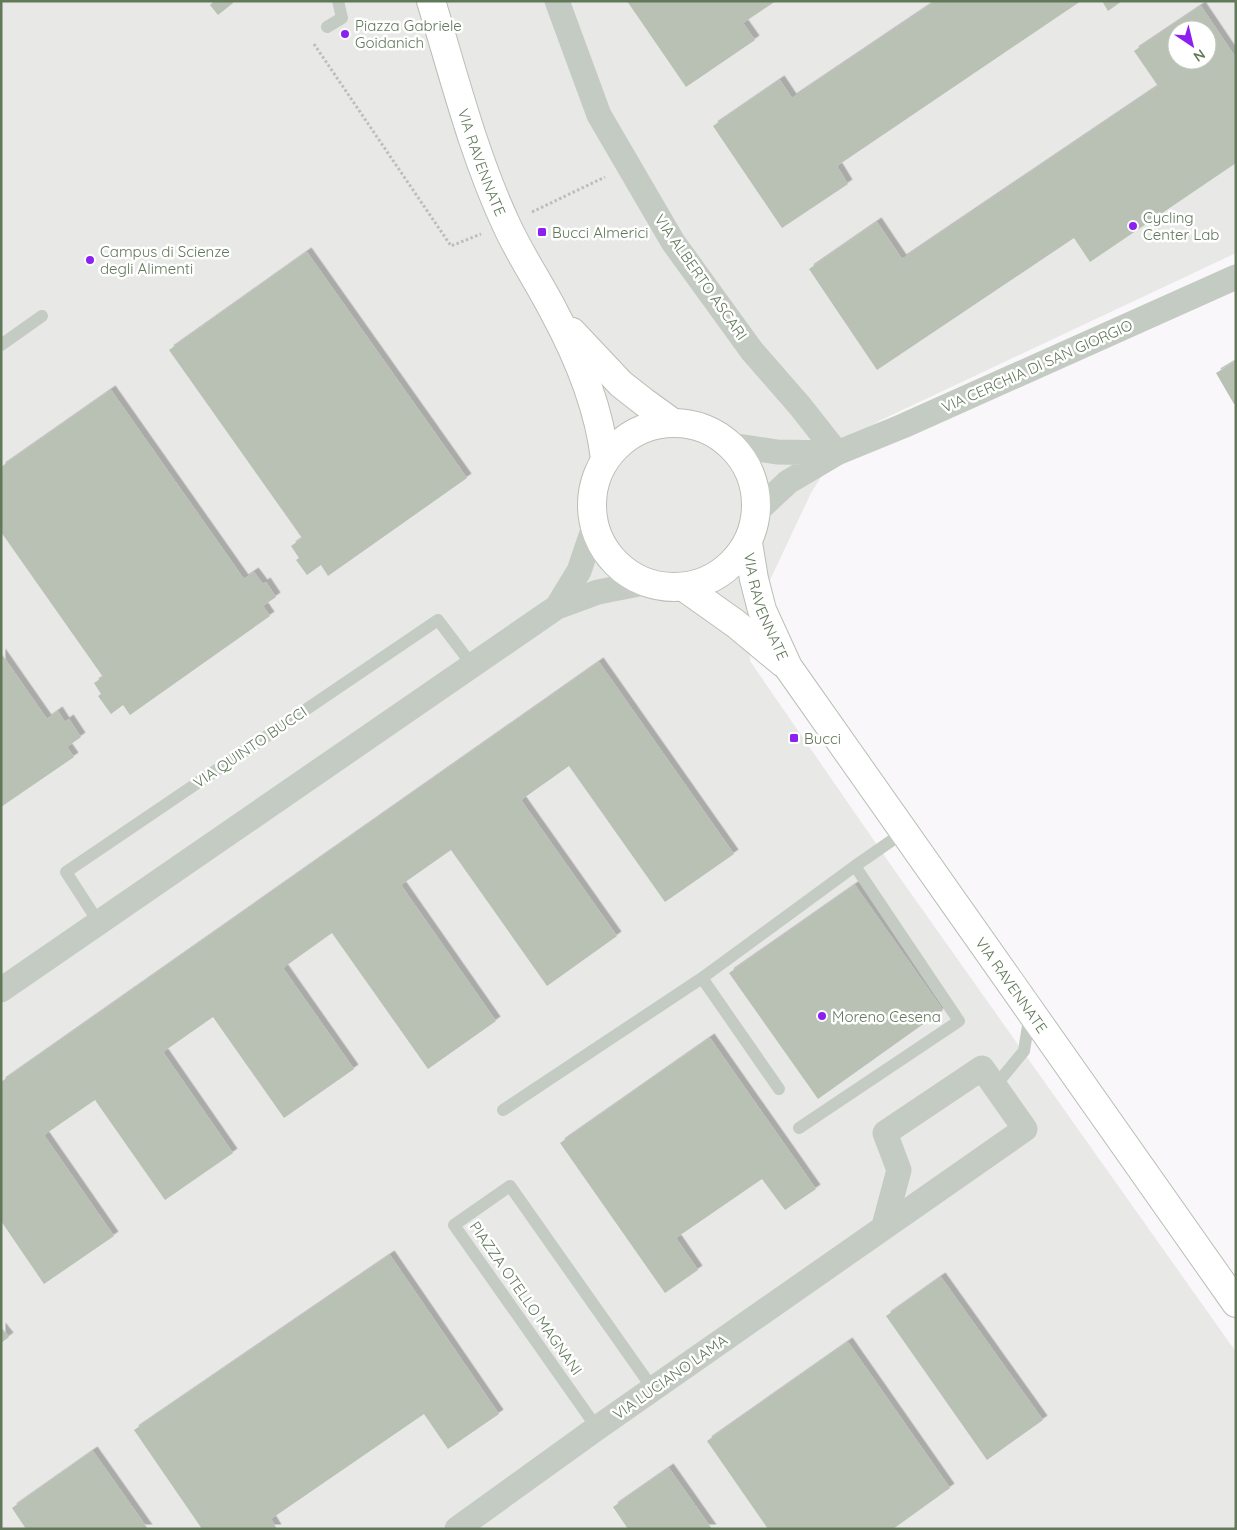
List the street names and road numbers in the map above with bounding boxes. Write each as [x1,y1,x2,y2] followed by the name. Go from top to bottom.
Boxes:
[454,106,511,219] street label: VIA RAVENNATE
[650,210,752,344] street label: VIA ALBERTO ASCARI
[939,315,1135,417] street label: VIA CERCHIA DI SAN GIORGIO
[740,551,793,663] street label: VIA RAVENNATE
[190,702,310,792] street label: VIA QUINTO BUCCI
[972,933,1052,1037] street label: VIA RAVENNATE
[466,1217,586,1379] street label: PIAZZA OTELLO MAGNANI
[609,1330,731,1424] street label: VIA LUCIANO LAMA

